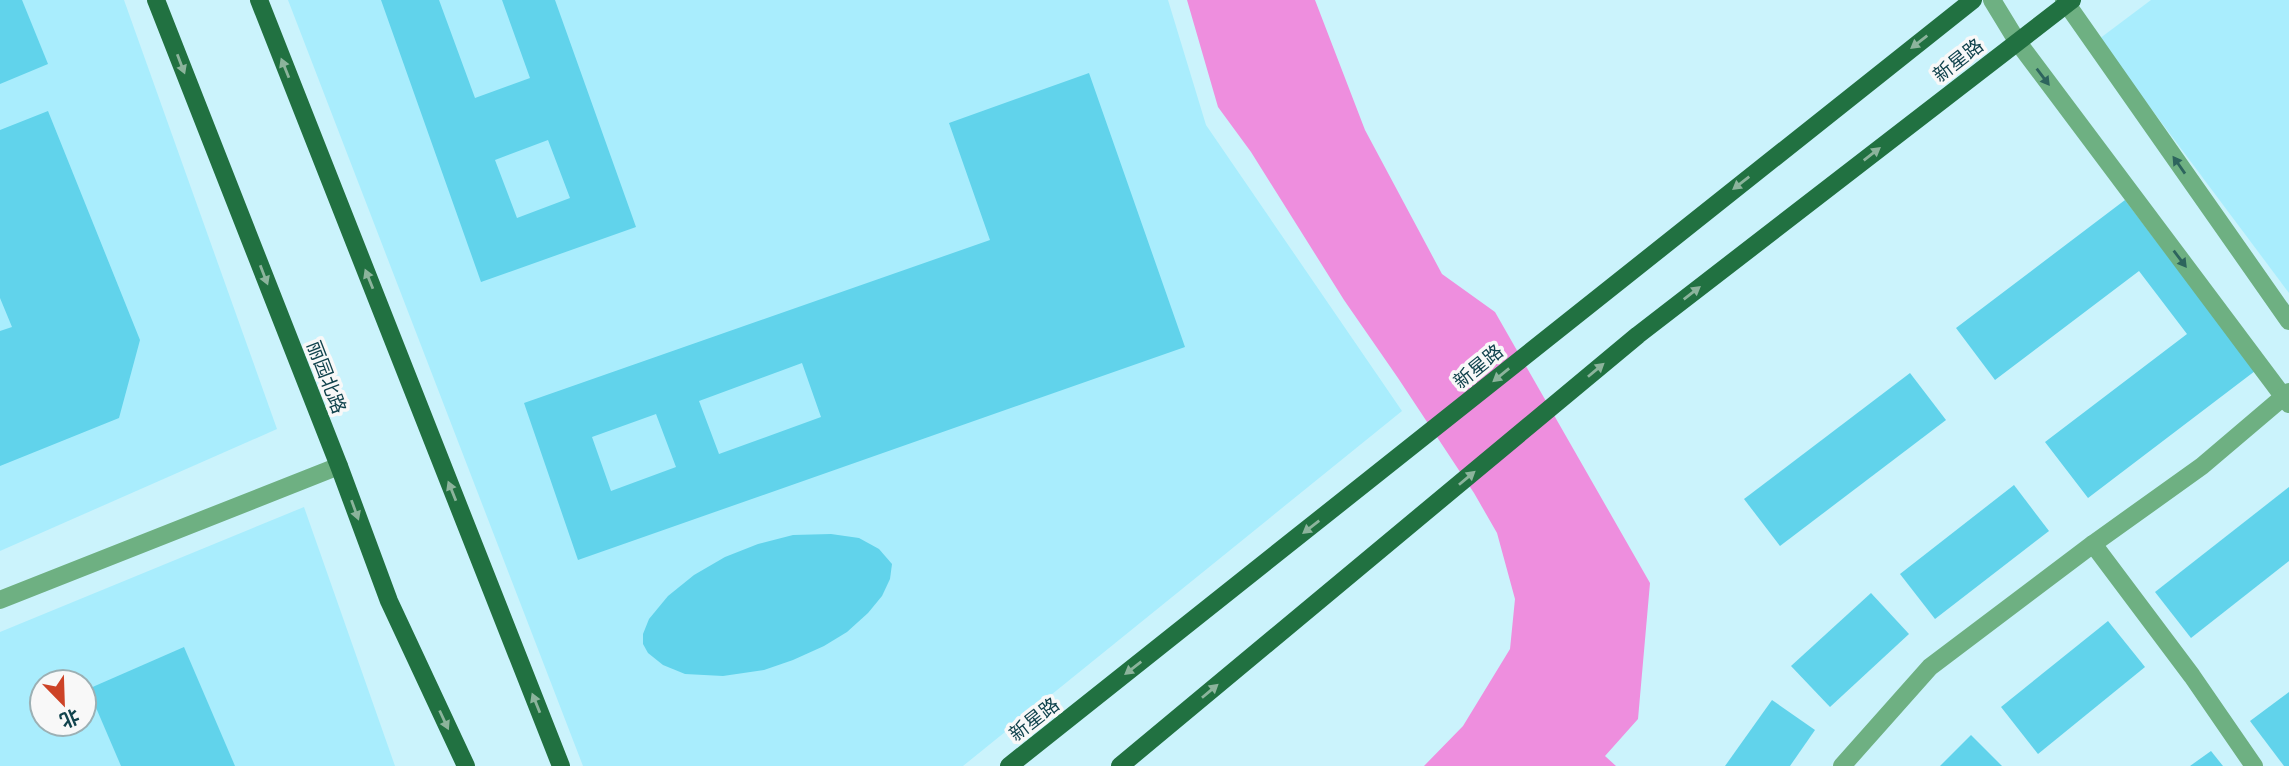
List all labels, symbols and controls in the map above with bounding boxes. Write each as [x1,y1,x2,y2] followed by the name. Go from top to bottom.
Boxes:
[1929,34,1987,86] street label: 新星路
[1911,35,1929,50] one-way arrow
[176,53,187,74] one-way arrow
[280,57,291,78] one-way arrow
[2036,68,2050,86] one-way arrow
[1862,146,1880,161] one-way arrow
[2172,156,2186,174] one-way arrow
[1732,176,1750,191] one-way arrow
[2173,250,2187,268] one-way arrow
[259,265,270,286] one-way arrow
[363,269,374,290] one-way arrow
[1683,286,1701,300] one-way arrow
[303,338,351,416] street label: 丽园北路
[1449,340,1507,392] street label: 新星路
[1586,362,1604,377] one-way arrow
[1492,367,1509,382] one-way arrow
[1457,470,1475,485] one-way arrow
[447,480,458,501] one-way arrow
[350,500,361,521] one-way arrow
[1303,519,1321,534] one-way arrow
[1124,660,1142,674] one-way arrow
[28,668,98,738] north arrow
[1202,684,1219,699] one-way arrow
[530,692,541,713] one-way arrow
[1005,693,1063,745] street label: 新星路
[57,705,83,732] text: 北
[439,709,450,730] one-way arrow

